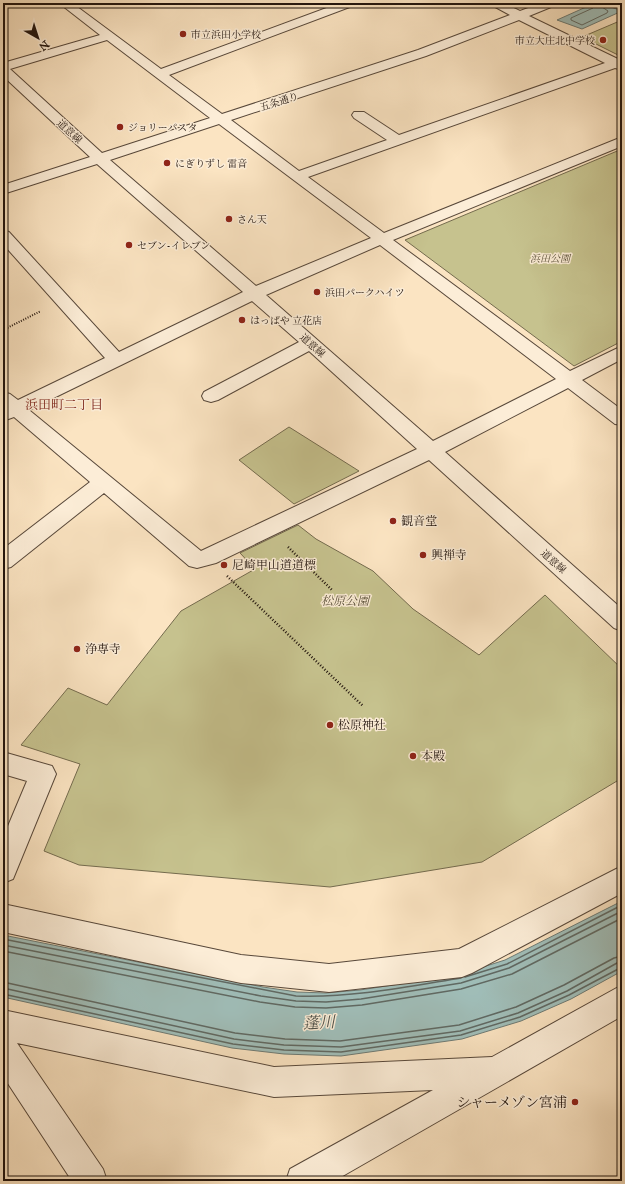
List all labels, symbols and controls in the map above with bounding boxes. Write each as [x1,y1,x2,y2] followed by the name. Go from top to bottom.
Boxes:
[18,18,58,58] north arrow
[178,29,188,39] marker: 市立浜田小学校
[191,29,261,41] place label: 市立浜田小学校
[515,35,595,47] place label: 市立大庄北中学校
[598,35,608,45] marker: 市立大庄北中学校
[36,37,52,54] text: N
[258,90,300,114] street label: 五条通り
[54,117,84,146] street label: 道意線
[115,122,125,132] marker: ジョリーパスタ
[128,122,197,134] place label: ジョリーパスタ
[162,158,172,168] marker: にぎりずし 雷音
[175,158,247,170] place label: にぎりずし 雷音
[224,214,234,224] marker: さん天
[237,214,267,226] place label: さん天
[124,240,134,250] marker: セブン-イレブン
[137,240,210,252] place label: セブン-イレブン
[530,253,572,265] park label: 浜田公園
[312,287,322,297] marker: 浜田パークハイツ
[325,287,404,299] place label: 浜田パークハイツ
[237,315,247,325] marker: はっぱや 立花店
[250,315,322,327] place label: はっぱや 立花店
[297,331,327,360] street label: 道意線
[25,397,103,413] district label: 浜田町二丁目
[401,514,437,528] place label: 観音堂
[388,516,398,526] marker: 観音堂
[538,547,568,576] street label: 道意線
[431,548,467,562] place label: 興禅寺
[418,550,428,560] marker: 興禅寺
[232,558,316,572] place label: 尼崎甲山道道標
[219,560,229,570] marker: 尼崎甲山道道標
[321,594,371,608] park label: 松原公園
[85,642,121,656] place label: 浄専寺
[72,644,82,654] marker: 浄専寺
[338,718,386,732] place label: 松原神社
[325,720,335,730] marker: 松原神社
[421,749,445,763] place label: 本殿
[408,751,418,761] marker: 本殿
[303,1012,337,1033] water label: 蓬川
[456,1094,567,1111] place label: シャーメゾン宮浦
[570,1097,580,1107] marker: シャーメゾン宮浦

